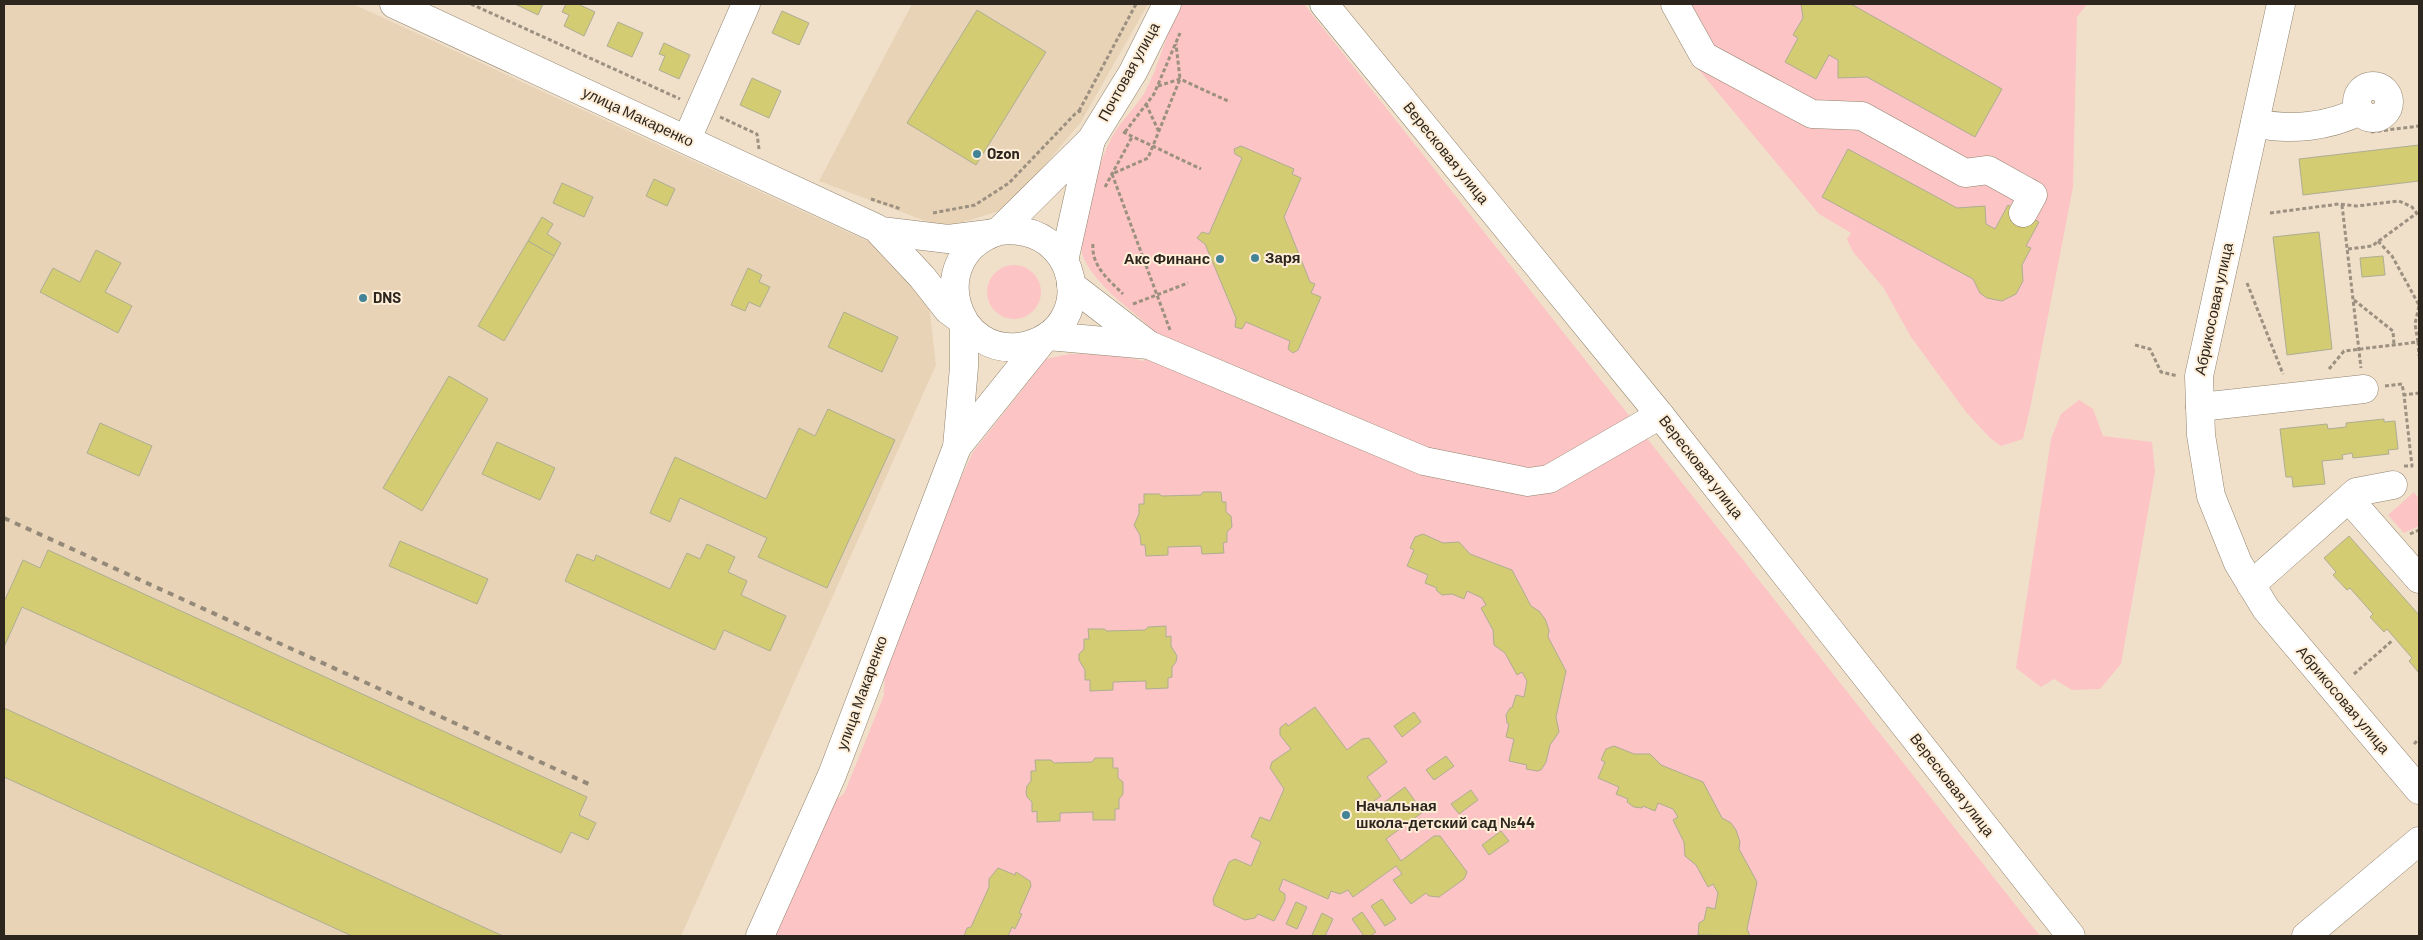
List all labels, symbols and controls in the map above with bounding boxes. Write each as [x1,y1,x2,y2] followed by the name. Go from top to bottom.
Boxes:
[1094,18,1163,124] street label: Почтовая улица
[580,82,697,150] street label: улица Макаренко
[1400,98,1494,208] street label: Вересковая улица
[987,144,1020,162] place label: Ozon
[971,148,983,160] marker: Ozon
[2190,240,2236,377] street label: Абрикосовая улица
[1265,248,1300,266] place label: Заря
[1124,249,1210,267] place label: Акс Финанс
[1249,252,1261,264] marker: Заря
[1214,253,1226,265] marker: Акс Финанс
[373,288,401,306] place label: DNS
[357,292,369,304] marker: DNS
[1656,411,1748,522] street label: Вересковая улица
[832,633,890,752] street label: улица Макаренко
[2294,642,2394,757] street label: Абрикосовая улица
[1907,729,1999,840] street label: Вересковая улица
[1356,796,1535,831] place label: Начальная школа-детский сад №44
[1340,809,1352,821] marker: Начальная школа-детский сад №44

